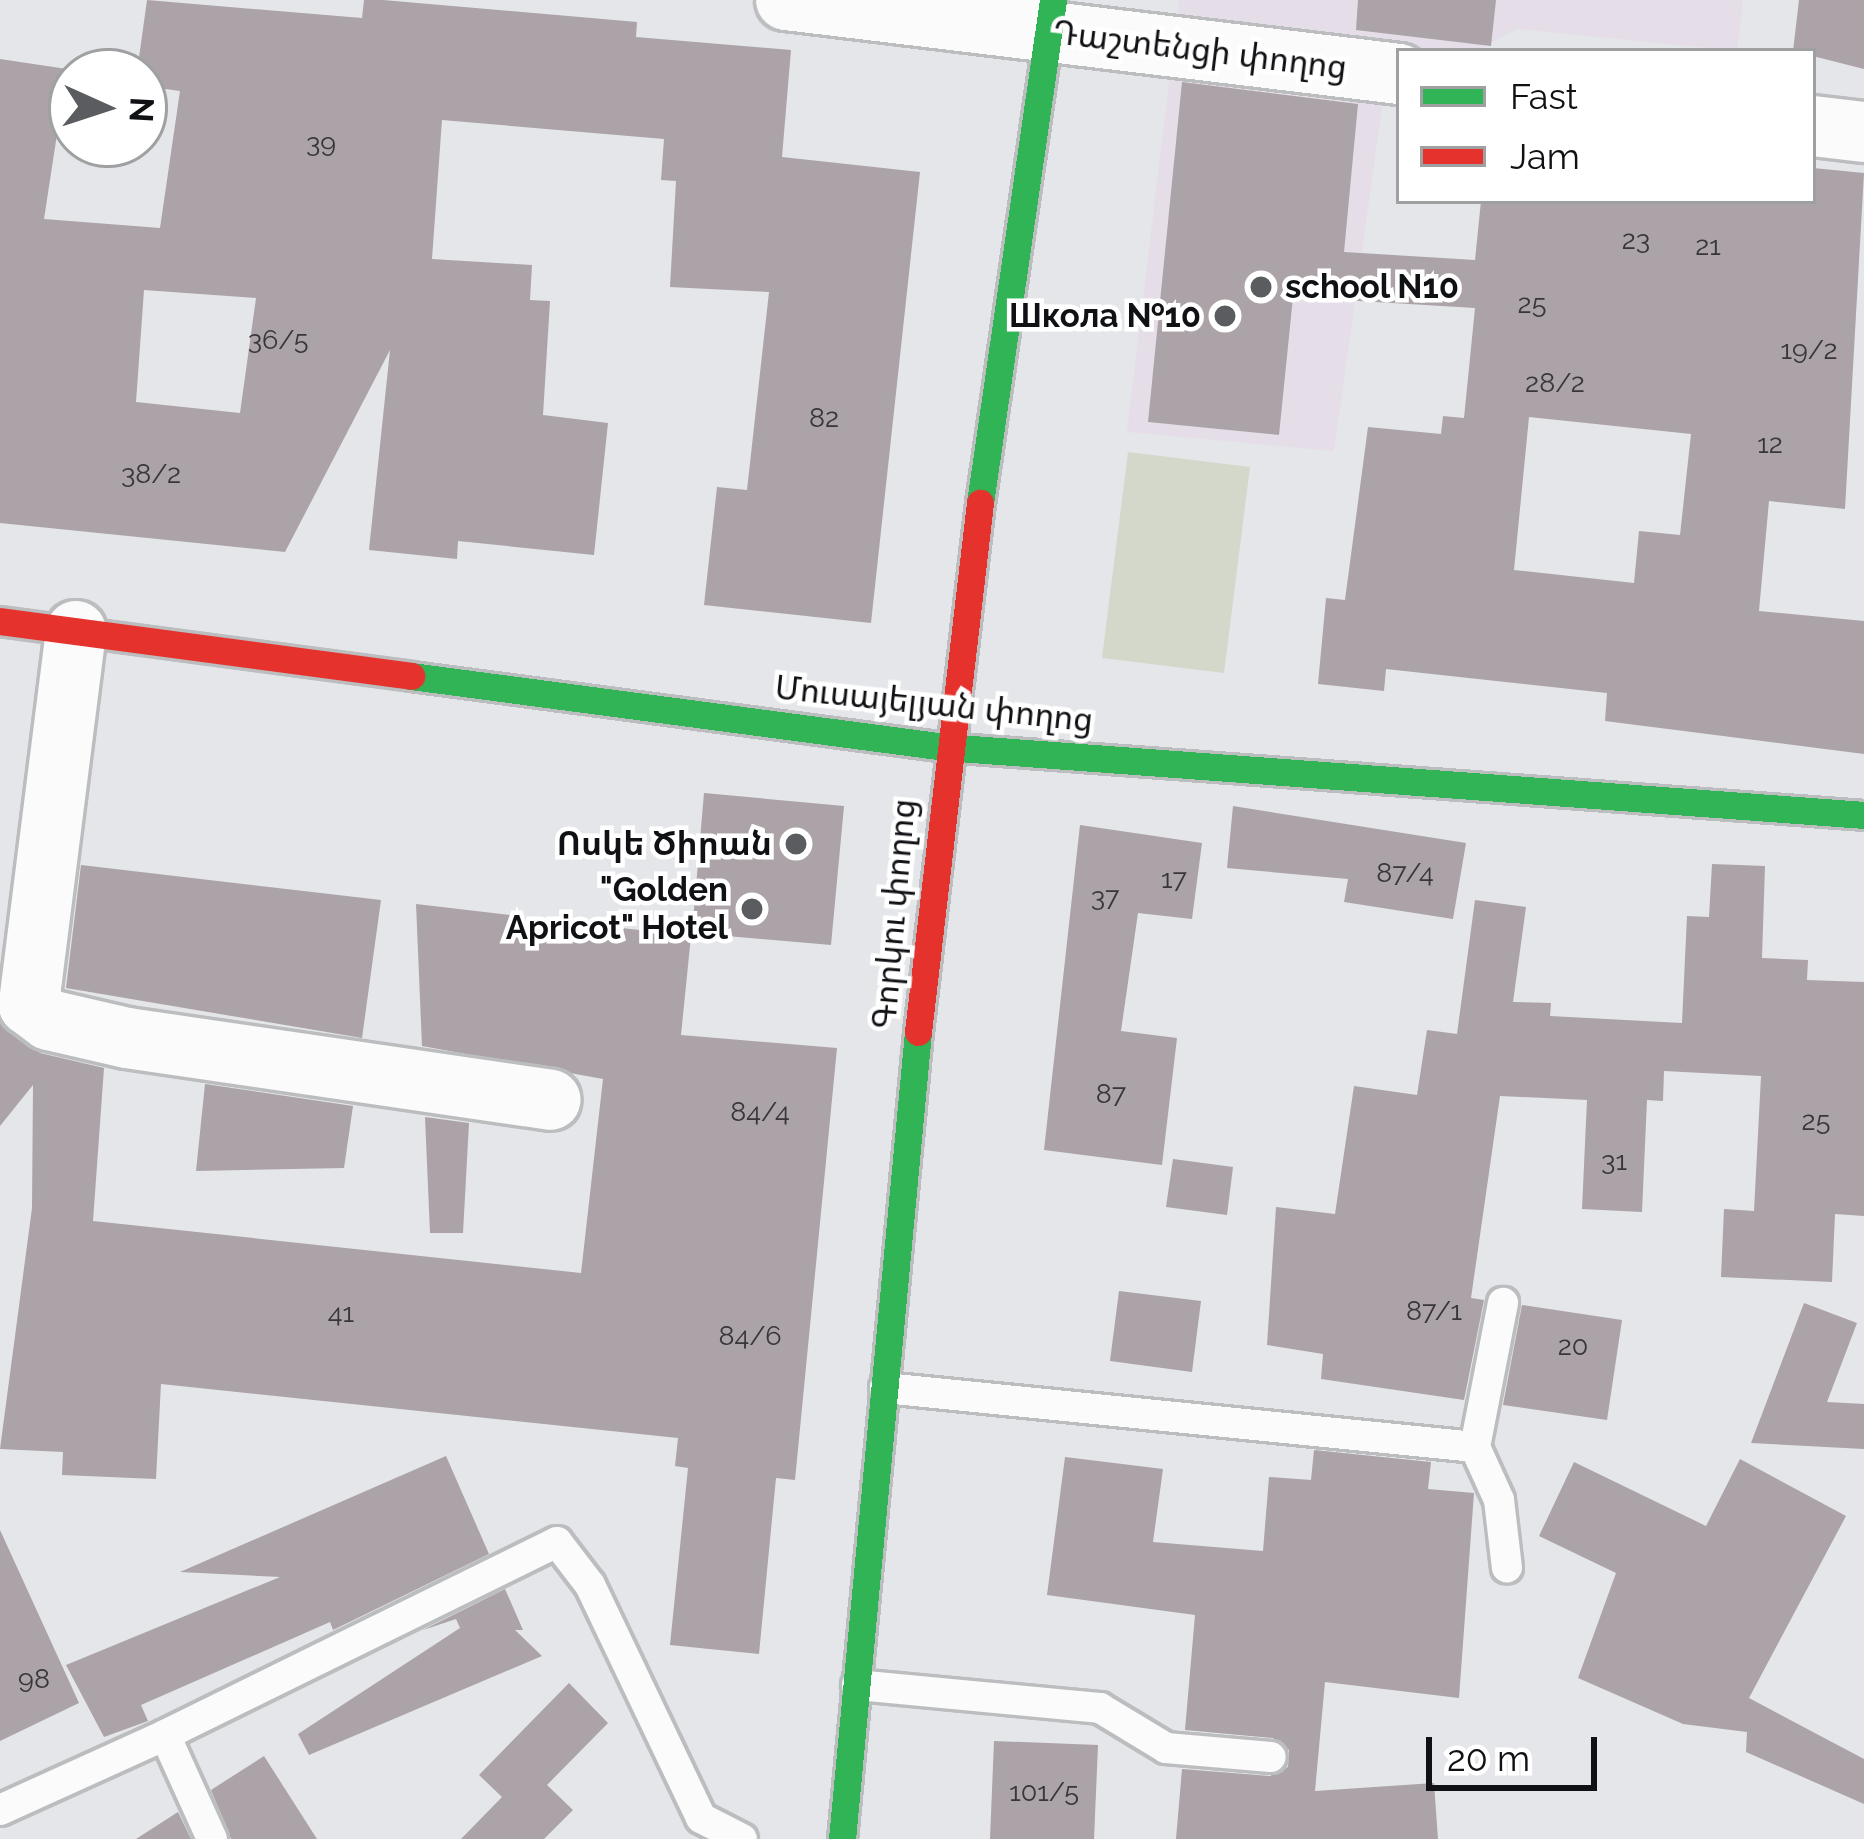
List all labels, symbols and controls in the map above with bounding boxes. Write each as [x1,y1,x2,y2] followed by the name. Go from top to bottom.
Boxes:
[1051,12,1349,88] street label: Դաշտենցի փողոց
[48,48,168,168] north arrow
[1396,48,1816,204] legend
[1510,75,1578,117] text: Fast
[121,96,162,123] text: N
[306,127,336,159] house number: 39
[1510,135,1580,177] text: Jam
[1622,224,1650,256] house number: 23
[1695,230,1721,262] house number: 21
[1285,267,1460,307] place label: school N10
[1248,274,1274,300] marker: school N10
[1518,288,1546,320] house number: 25
[1009,296,1201,336] place label: Школа №10
[1212,303,1238,329] marker: Школа №10
[248,324,308,356] house number: 36/5
[1780,334,1838,366] house number: 19/2
[1525,367,1585,399] house number: 28/2
[809,402,839,434] house number: 82
[1757,428,1783,460] house number: 12
[121,458,181,490] house number: 38/2
[773,668,1095,740] street label: Մուսայելյան փողոց
[864,797,924,1031] street label: Գորկու փողոց
[557,824,772,864] place label: Ոսկե Ծիրան
[783,831,809,857] marker: Ոսկե Ծիրան
[1376,857,1434,889] house number: 87/4
[1161,863,1187,895] house number: 17
[505,870,728,948] place label: "Golden Apricot" Hotel
[1091,881,1119,913] house number: 37
[739,896,765,922] marker: "Golden Apricot" Hotel
[1096,1078,1126,1110] house number: 87
[730,1096,790,1128] house number: 84/4
[1802,1105,1830,1137] house number: 25
[1601,1145,1627,1177] house number: 31
[1406,1295,1462,1327] house number: 87/1
[328,1297,354,1329] house number: 41
[719,1320,781,1352] house number: 84/6
[1558,1330,1588,1362] house number: 20
[18,1663,50,1695] house number: 98
[1432,1713,1603,1787] scale bar
[1447,1737,1530,1779] text: 20 m
[1009,1776,1079,1808] house number: 101/5

